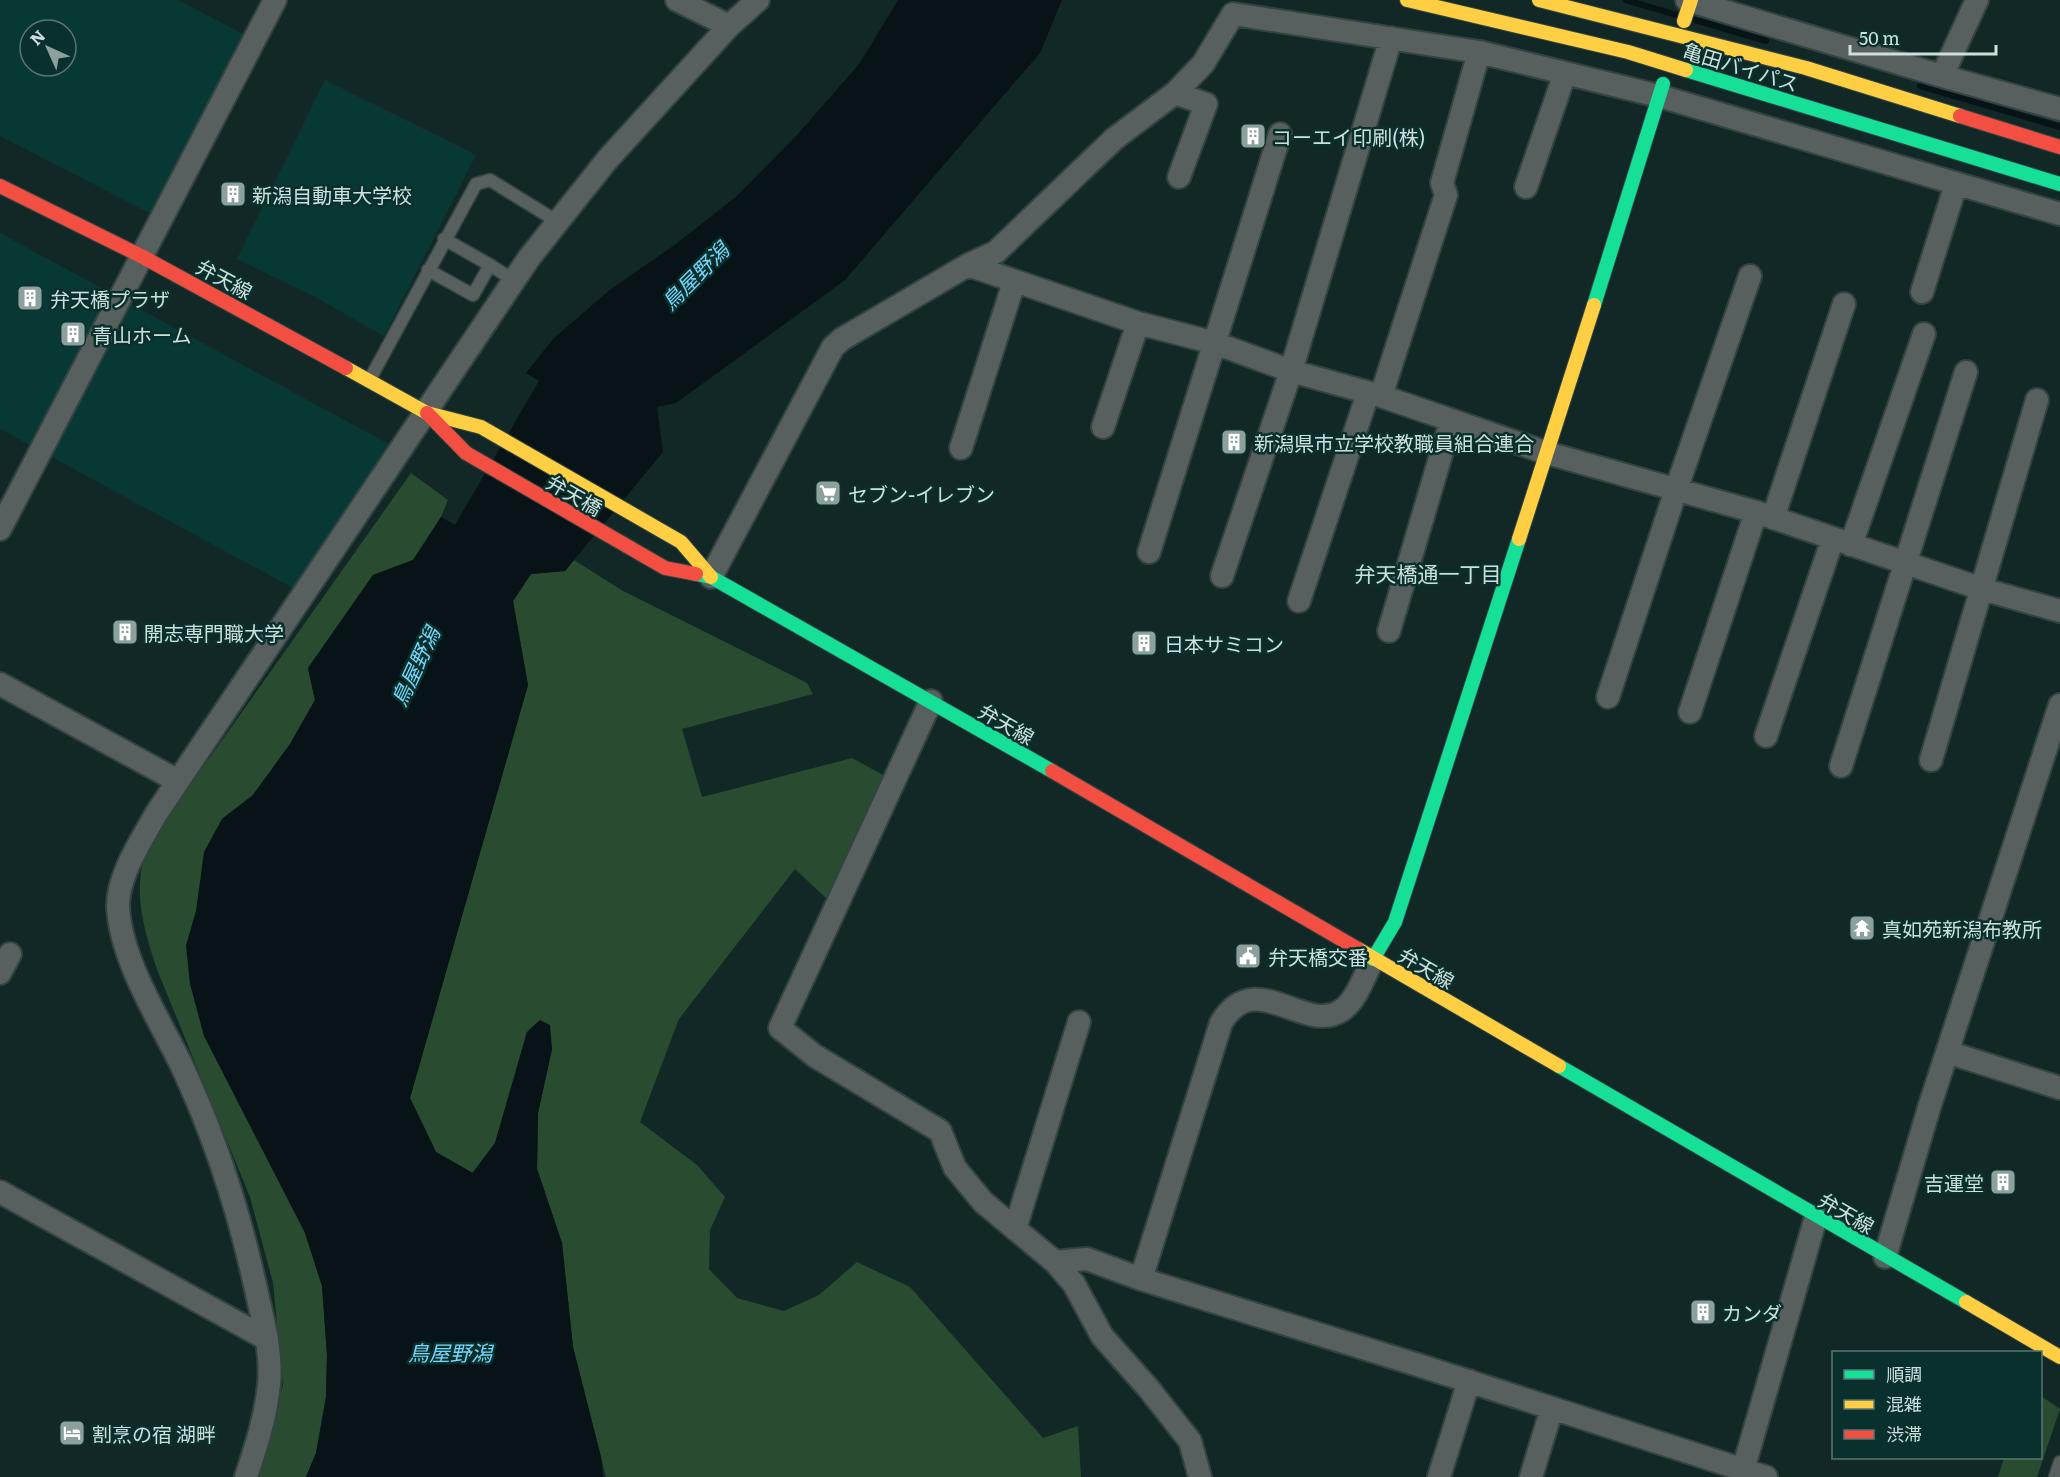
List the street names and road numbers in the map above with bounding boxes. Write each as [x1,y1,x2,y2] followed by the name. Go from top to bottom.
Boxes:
[1679,34,1803,98] street label: 亀田バイパス
[191,251,259,305] street label: 弁天線
[542,466,608,522] street label: 弁天橋
[974,695,1040,751] street label: 弁天線
[1394,939,1460,995] street label: 弁天線
[1814,1184,1880,1240] street label: 弁天線

